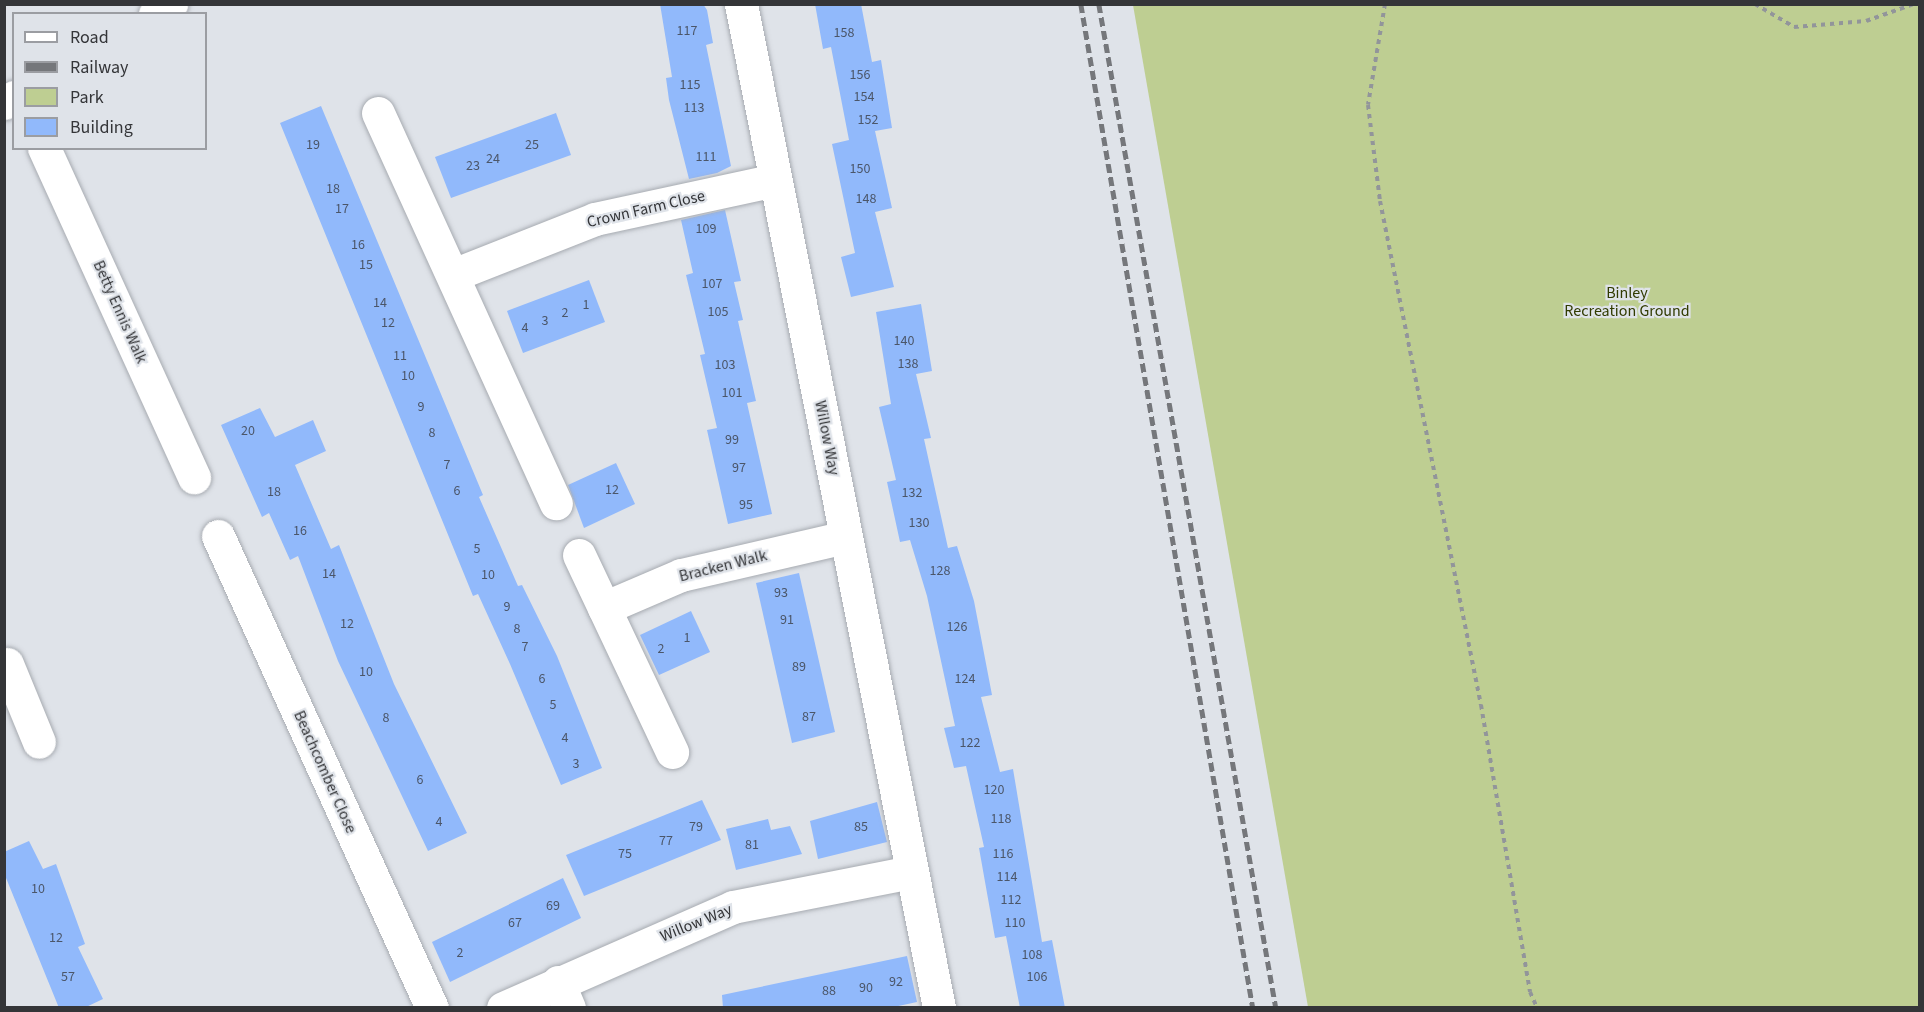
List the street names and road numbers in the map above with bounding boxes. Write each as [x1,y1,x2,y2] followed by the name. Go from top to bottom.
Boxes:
[585,186,707,232] street label: Crown Farm Close
[89,258,151,366] street label: Betty Ennis Walk
[810,399,844,477] street label: Willow Way
[677,546,769,586] street label: Bracken Walk
[289,708,361,836] street label: Beachcomber Close
[657,900,735,946] street label: Willow Way

